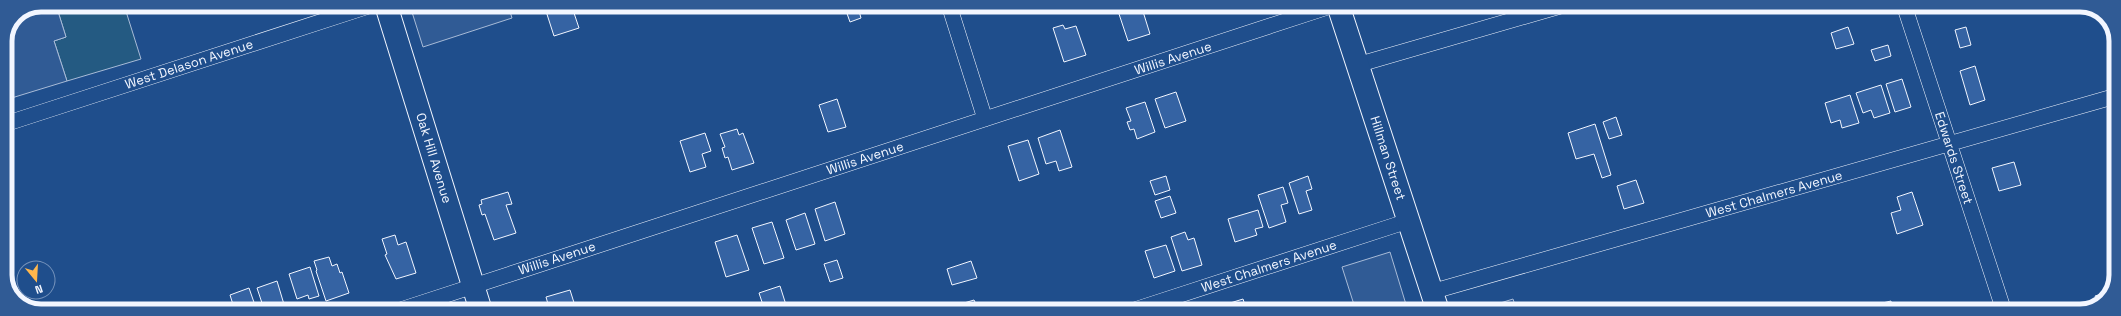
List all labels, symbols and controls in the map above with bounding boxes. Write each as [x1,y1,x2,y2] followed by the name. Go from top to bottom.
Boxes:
[123,35,255,93] street label: West Delason Avenue
[1132,38,1214,78] street label: Willis Avenue
[1931,110,1977,206] street label: Edwards Street
[412,111,456,205] street label: Oak Hill Avenue
[1366,114,1410,202] street label: Hillman Street
[824,138,906,178] street label: Willis Avenue
[1704,166,1844,222] street label: West Chalmers Avenue
[1199,236,1339,296] street label: West Chalmers Avenue
[516,238,598,278] street label: Willis Avenue
[16,260,56,300] north arrow
[33,282,45,297] text: N

